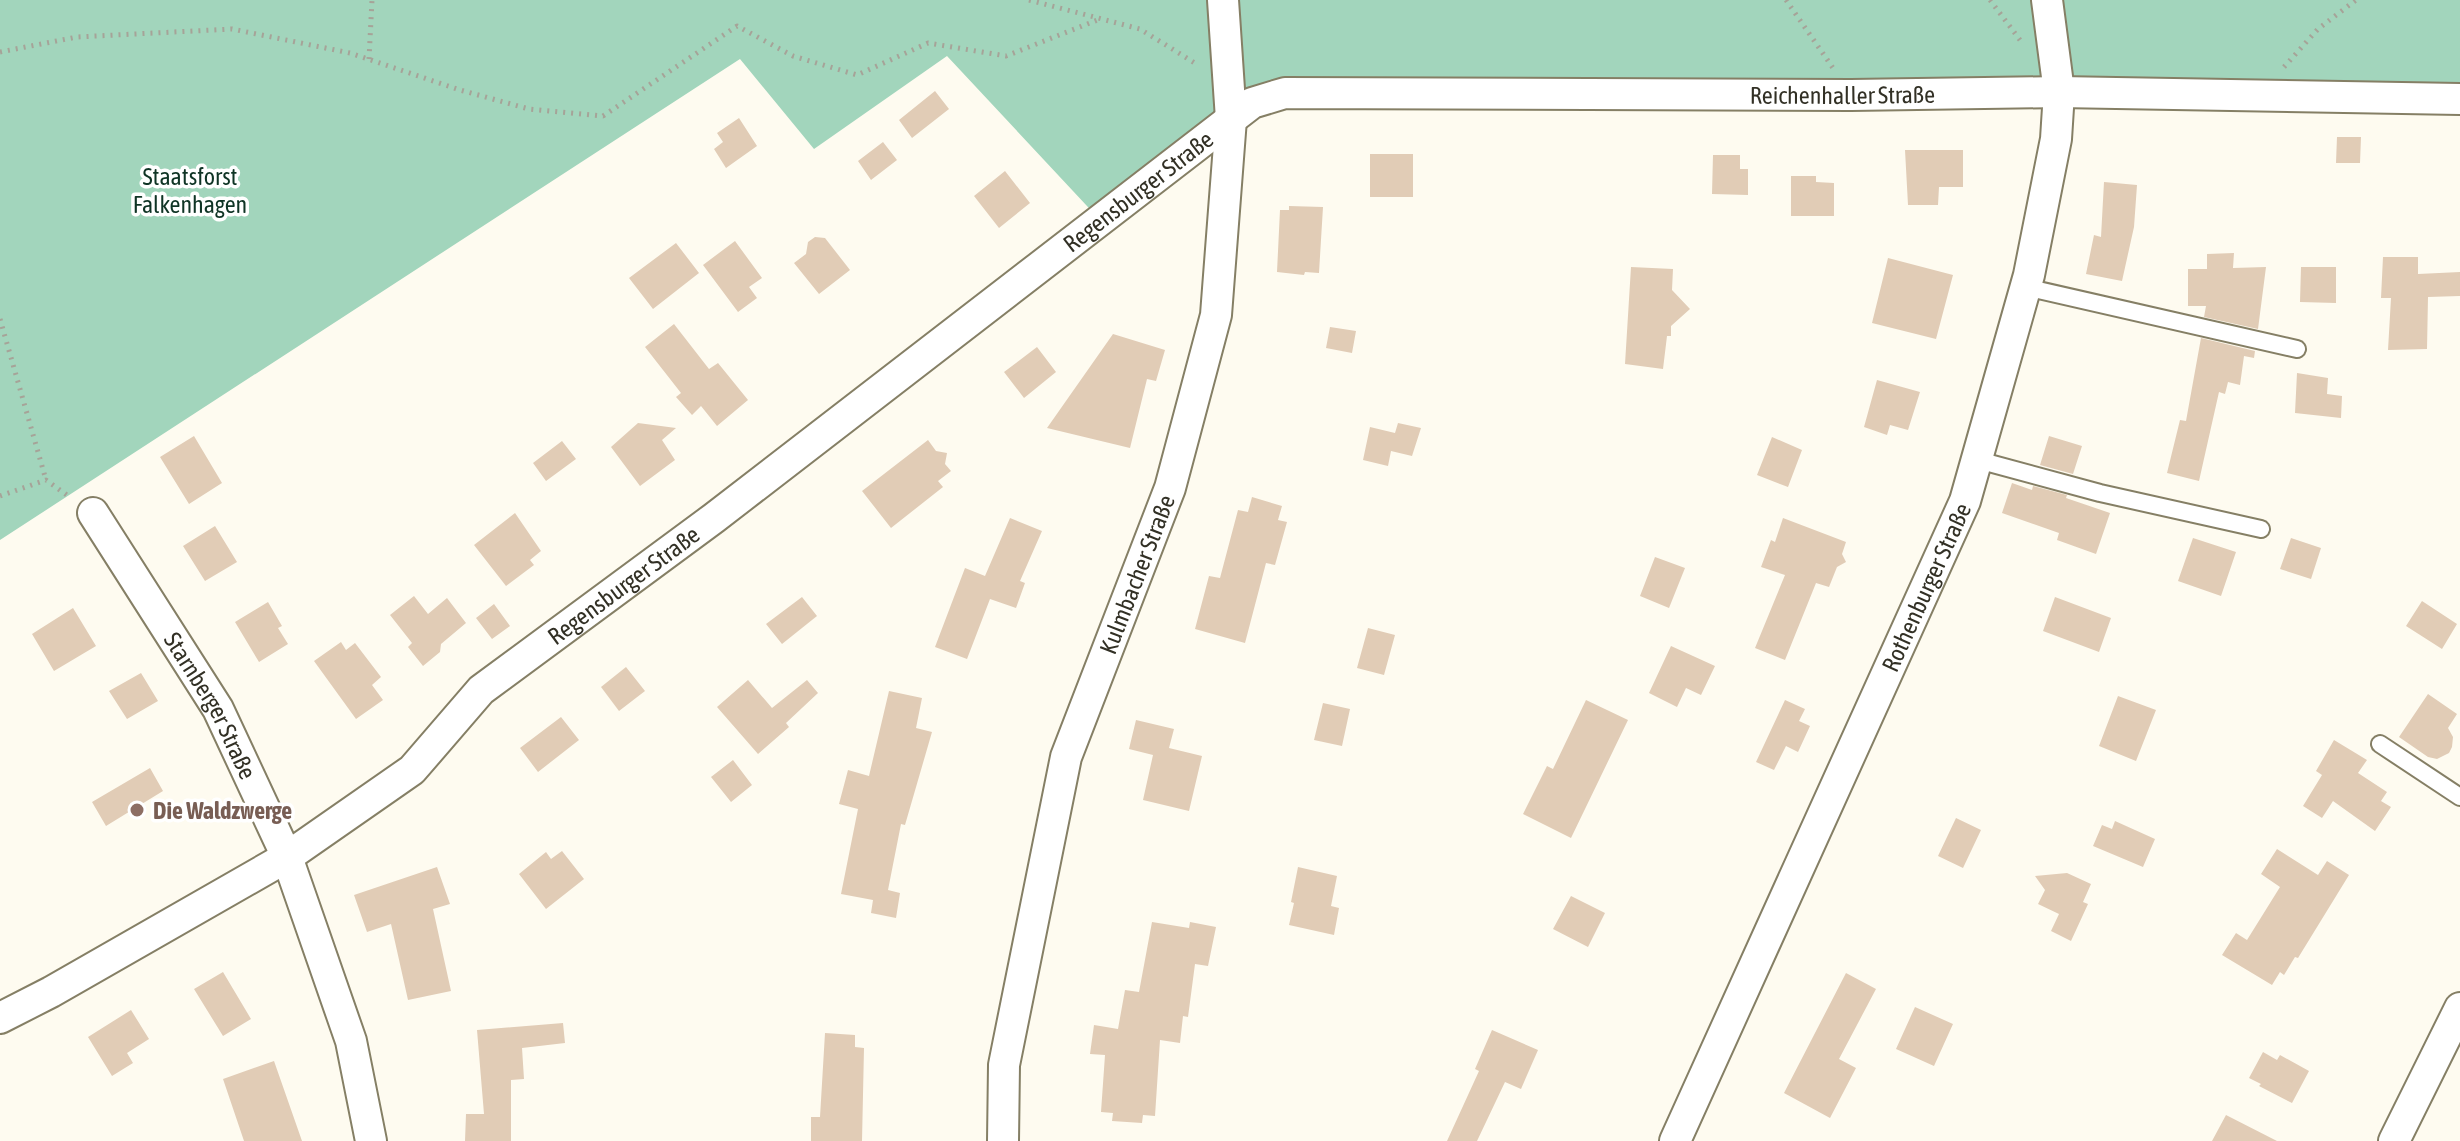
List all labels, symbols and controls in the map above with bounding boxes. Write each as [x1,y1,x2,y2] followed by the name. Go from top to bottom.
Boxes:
[1750,80,1935,109] street label: Reichenhaller Straße
[1058,125,1218,257] street label: Regensburger Straße
[133,163,247,218] park label: Staatsforst Falkenhagen
[1094,491,1180,658] street label: Kulmbacher Straße
[1876,499,1976,676] street label: Rothenburger Straße
[542,520,704,650] street label: Regensburger Straße
[159,627,262,783] street label: Starnberger Straße
[153,797,292,824] place label: Die Waldzwerge
[128,801,146,819] marker: Die Waldzwerge

